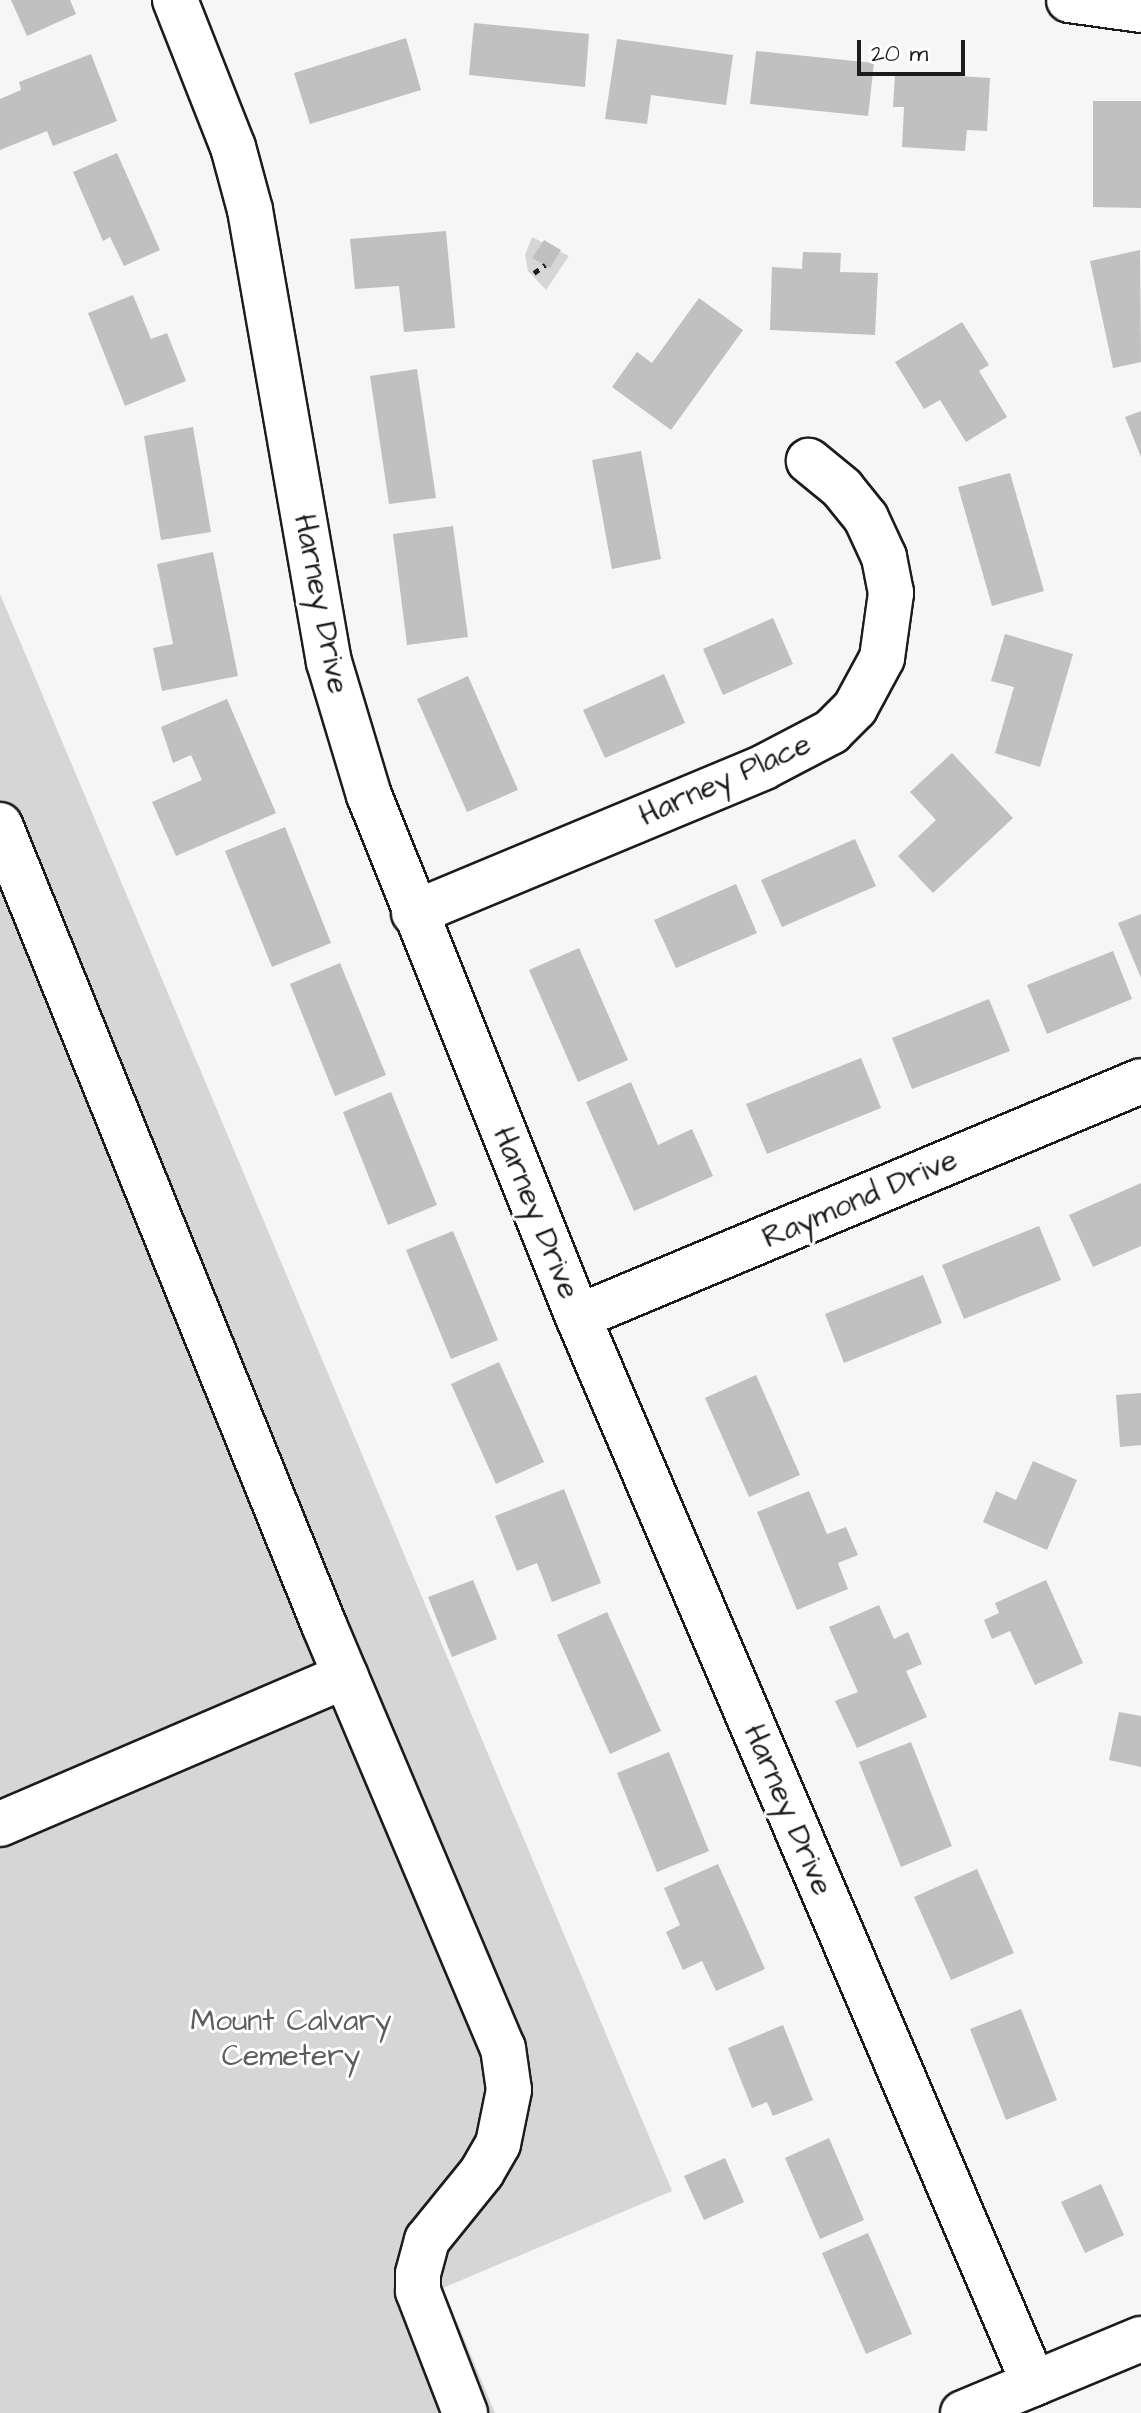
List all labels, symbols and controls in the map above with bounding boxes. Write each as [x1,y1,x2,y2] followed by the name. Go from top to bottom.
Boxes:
[861,24,969,74] scale bar
[871,37,928,71] text: 20 m
[286,511,356,697] street label: Harney Drive
[634,726,816,834] street label: Harney Place
[485,1122,587,1304] street label: Harney Drive
[757,1142,963,1256] street label: Raymond Drive
[736,1719,840,1901] street label: Harney Drive
[190,2003,392,2074] park label: Mount Calvary Cemetery

